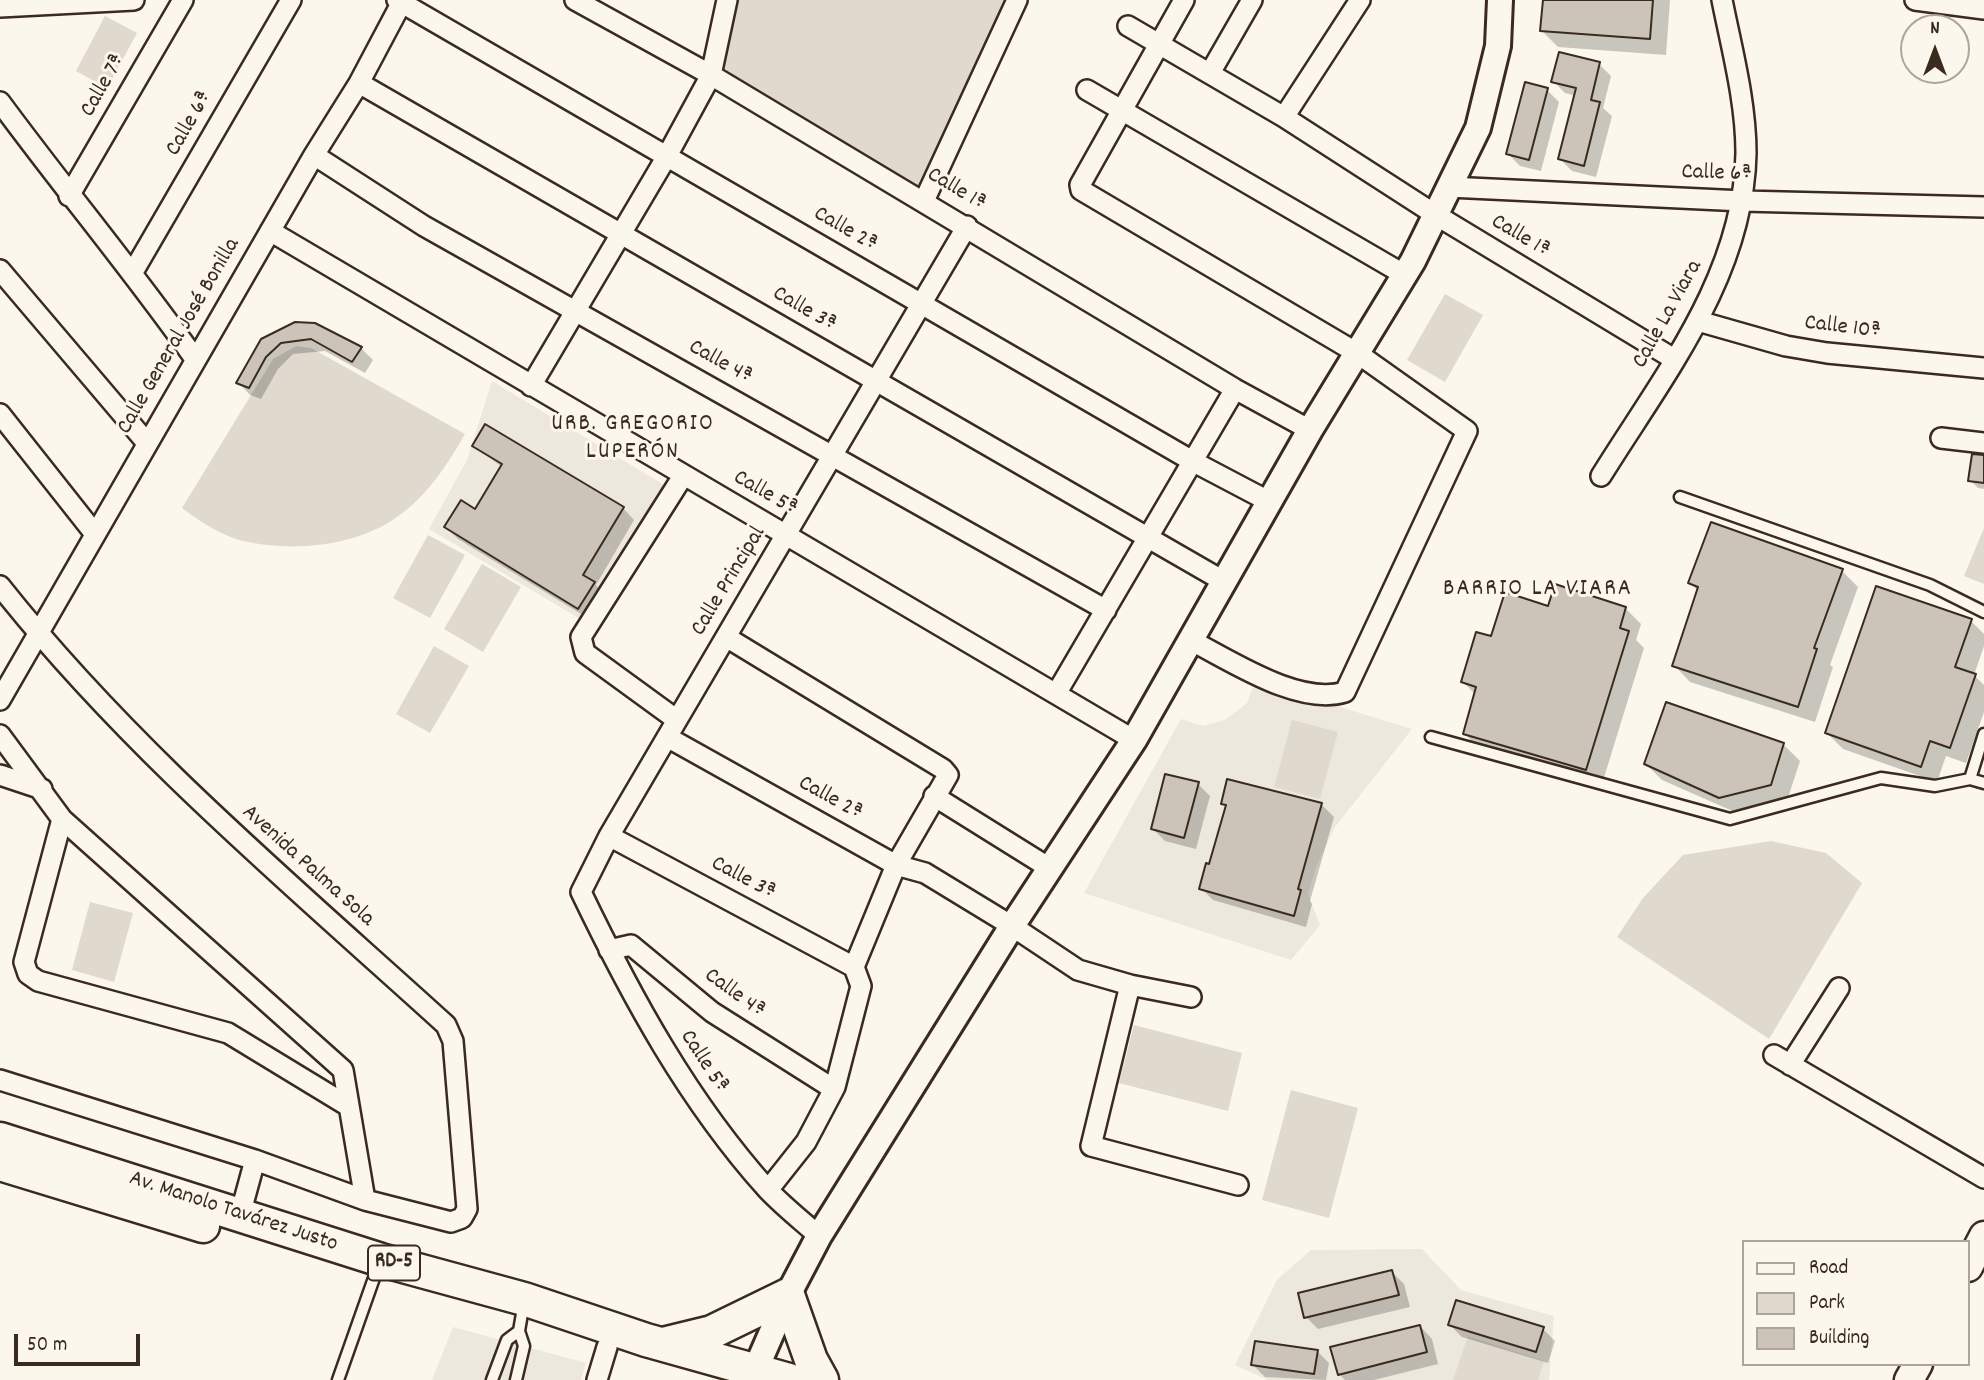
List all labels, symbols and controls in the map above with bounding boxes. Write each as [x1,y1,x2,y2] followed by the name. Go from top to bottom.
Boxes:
[1900,14,1970,84] north arrow
[1930,16,1940,43] text: N
[76,49,134,123] street label: Calle 7ª
[161,86,221,162] street label: Calle 6ª
[1681,160,1753,190] street label: Calle 6ª
[921,162,991,220] street label: Calle 1ª
[808,201,882,261] street label: Calle 2ª
[1485,209,1555,267] street label: Calle 1ª
[112,234,248,440] street label: Calle General José Bonilla
[1628,256,1710,374] street label: Calle La Viara
[767,281,841,341] street label: Calle 3ª
[1803,311,1883,347] street label: Calle 10ª
[683,335,757,393] street label: Calle 4ª
[553,412,713,468] district label: URB. GREGORIO LUPERÓN
[727,465,803,525] street label: Calle 5ª
[687,522,773,642] street label: Calle Principal
[1445,577,1631,605] district label: BARRIO LA VIARA
[793,771,867,829] street label: Calle 2ª
[235,800,379,934] street label: Avenida Palma Sola
[705,851,781,909] street label: Calle 3ª
[698,963,770,1027] street label: Calle 4ª
[672,1026,734,1100] street label: Calle 5ª
[125,1166,341,1260] street label: Av. Manolo Tavárez Justo
[1742,1240,1970,1366] legend
[368,1246,420,1280] road number: RD-5
[1809,1254,1848,1284] text: Road
[1809,1289,1845,1319] text: Park
[18,1320,144,1364] scale bar
[1809,1324,1869,1354] text: Building
[27,1331,67,1361] text: 50 m

